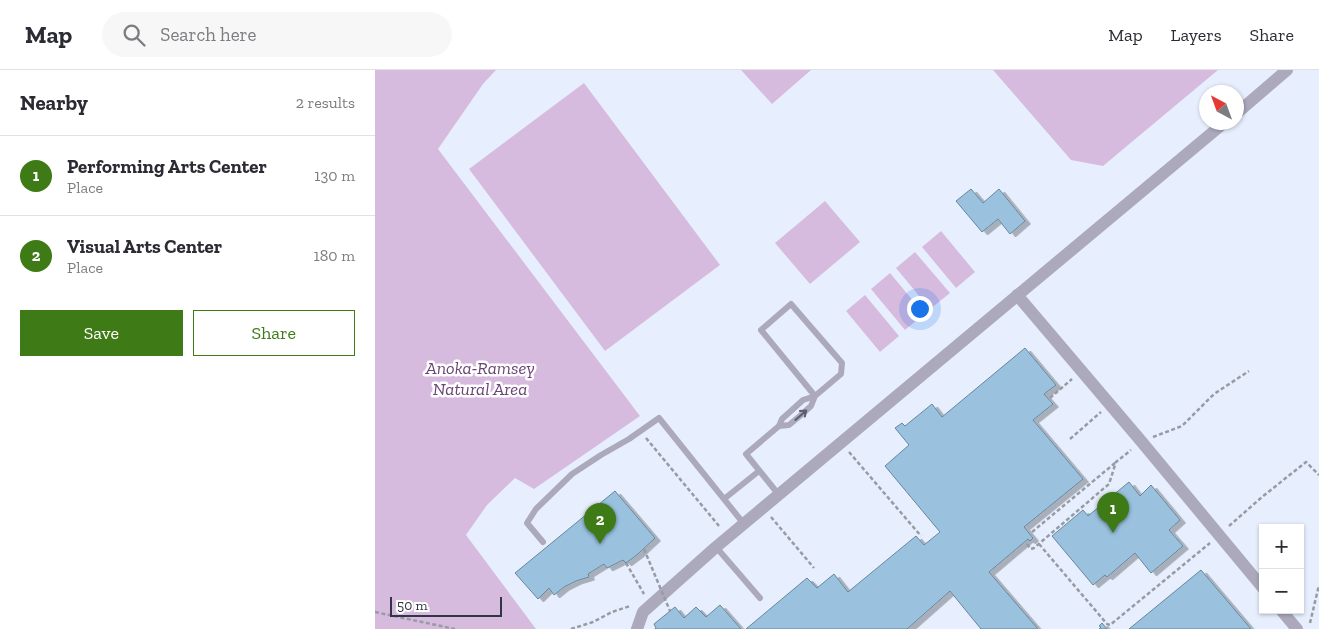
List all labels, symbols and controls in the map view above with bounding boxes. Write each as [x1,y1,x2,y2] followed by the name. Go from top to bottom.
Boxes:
[102,12,452,57] search box
[25,20,72,49] text: Map
[120,21,148,49] icon: search
[160,23,257,46] text: Search here
[1108,24,1143,46] text: Map
[1171,24,1222,46] text: Layers
[1250,24,1294,46] text: Share
[1199,85,1244,130] north arrow
[20,90,88,115] text: Nearby
[296,93,355,112] text: 2 results
[67,155,267,178] text: Performing Arts Center
[33,166,39,185] text: 1
[314,166,355,185] text: 130 m
[67,178,103,197] text: Place
[67,235,222,258] text: Visual Arts Center
[32,246,40,265] text: 2
[314,246,355,265] text: 180 m
[67,258,103,277] text: Place
[907,296,933,322] your location
[20,310,183,356] button: Save
[193,310,355,356] button: Share
[424,357,535,400] park label: Anoka-Ramsey Natural Area
[794,410,807,421] one-way arrow
[1097,492,1129,533] pin: 1
[584,503,616,544] pin: 2
[1259,524,1304,614] map controls
[1259,524,1304,569] button: +
[1259,569,1304,614] button: −
[390,594,503,617] scale bar
[397,597,428,614] text: 50 m

